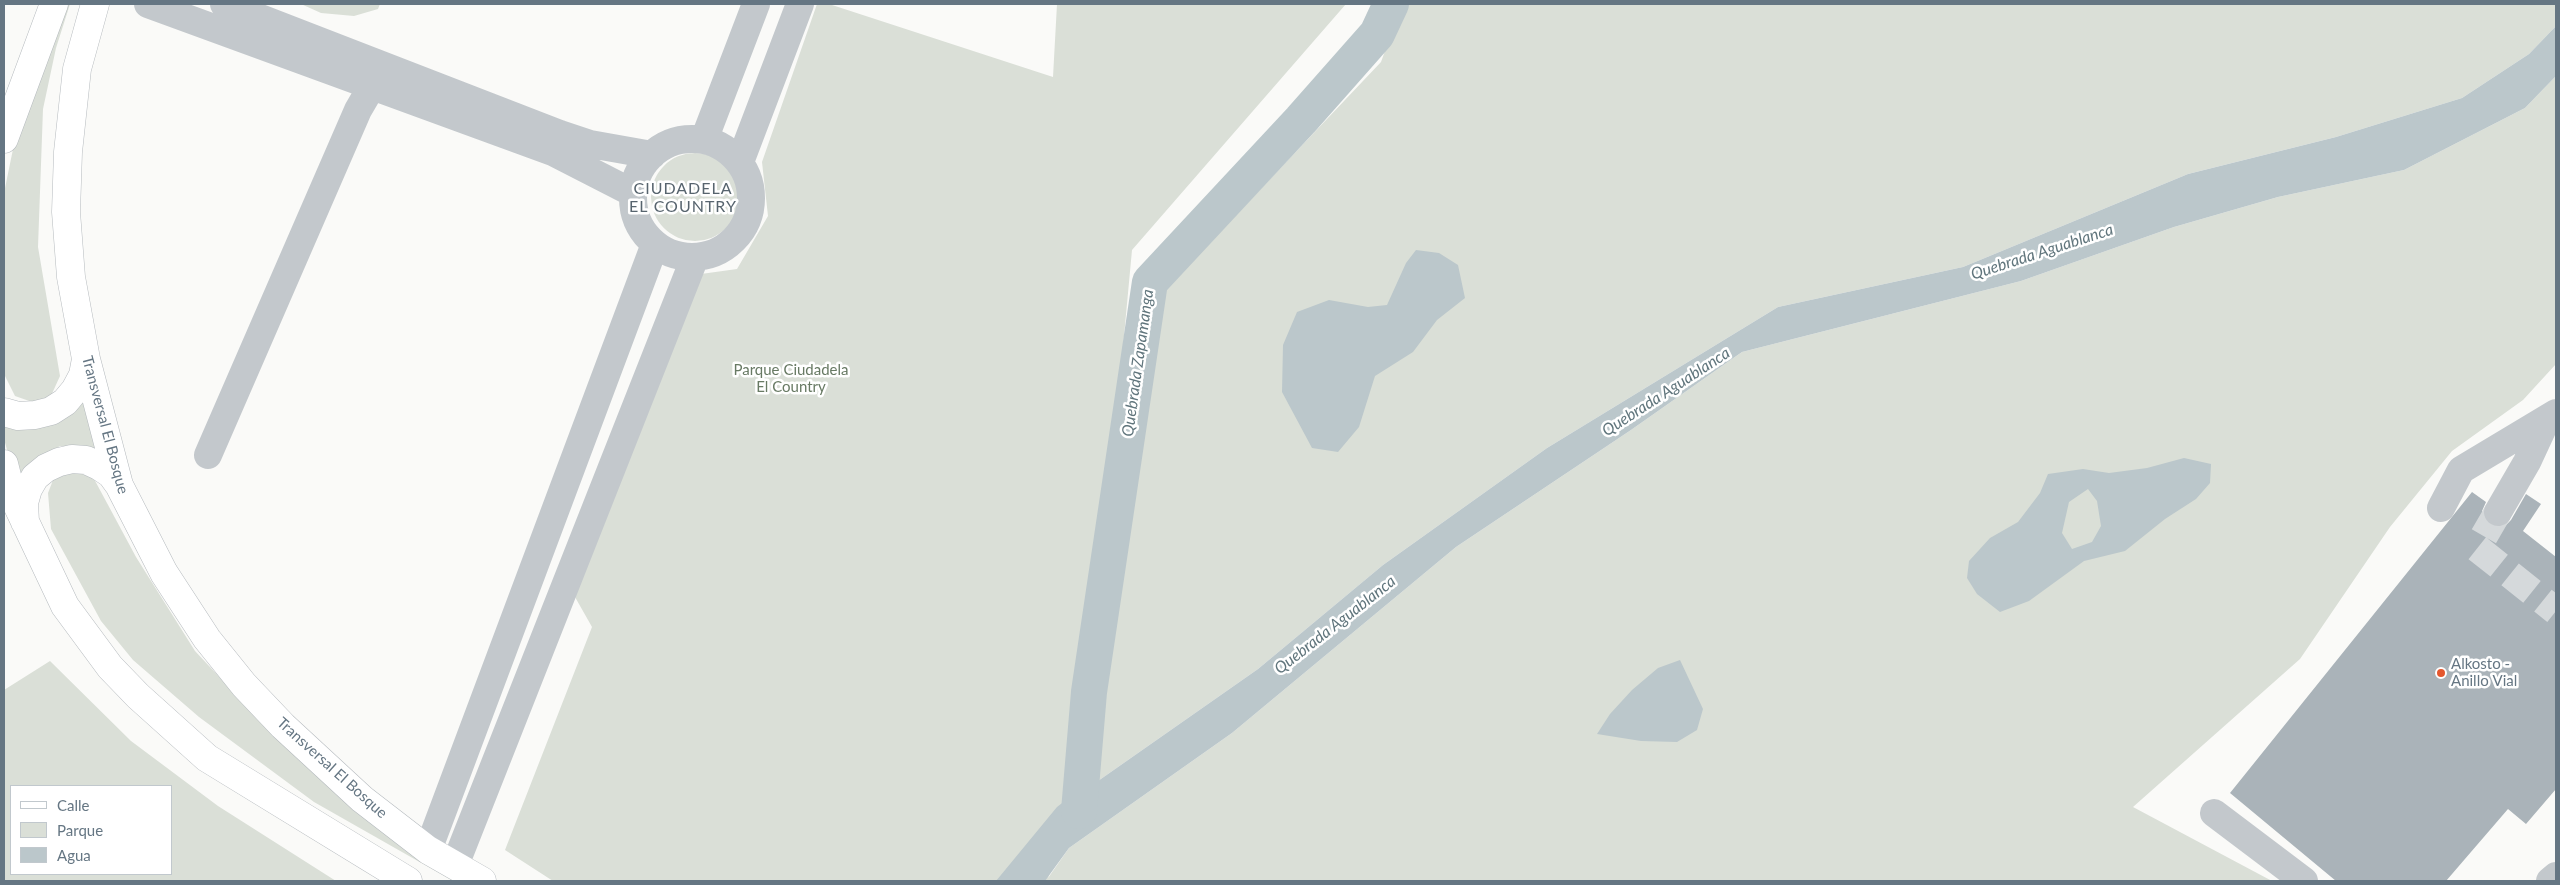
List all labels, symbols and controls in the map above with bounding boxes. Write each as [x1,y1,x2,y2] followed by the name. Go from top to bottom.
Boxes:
[628,179,738,217] district label: CIUDADELA EL COUNTRY
[1968,220,2116,284] water label: Quebrada Aguablanca
[1118,288,1158,438] water label: Quebrada Zapamanga
[1598,343,1734,441] water label: Quebrada Aguablanca
[78,354,132,496] street label: Transversal El Bosque
[733,361,849,396] park label: Parque Ciudadela El Country
[1271,572,1399,678] water label: Quebrada Aguablanca
[2451,655,2517,690] place label: Alkosto - Anillo Vial
[2435,667,2447,679] marker: Alkosto - Anillo Vial
[273,714,391,822] street label: Transversal El Bosque
[10,785,172,875] legend
[57,796,89,814] text: Calle
[57,821,103,839] text: Parque
[57,846,91,864] text: Agua

